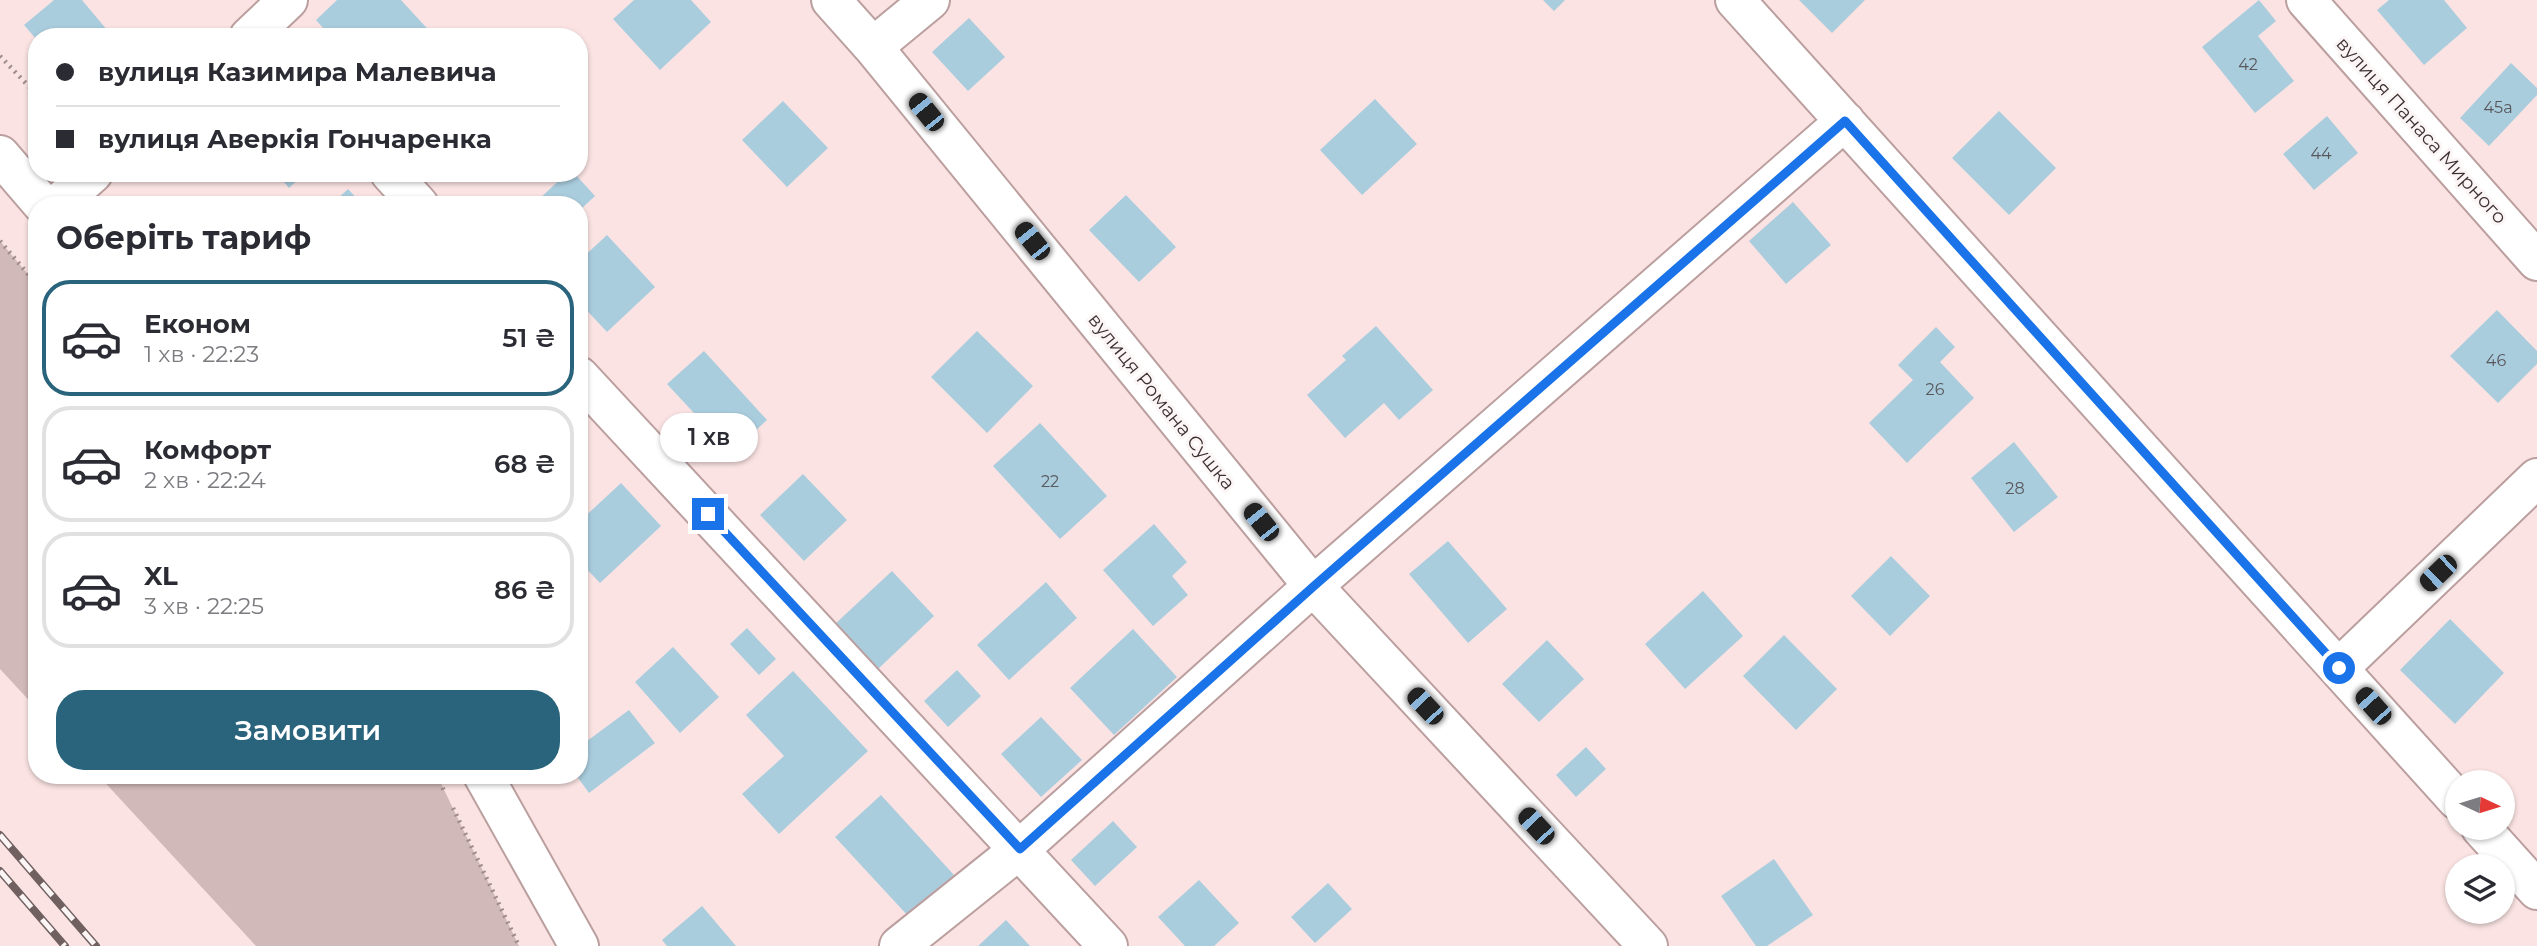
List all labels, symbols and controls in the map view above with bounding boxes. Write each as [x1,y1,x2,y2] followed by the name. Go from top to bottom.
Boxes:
[2332,32,2512,229] street label: вулиця Панаса Мирного
[2238,55,2258,74] house number: 42
[98,56,496,88] text: вулиця Казимира Малевича
[905,89,948,135] car
[2484,98,2512,117] house number: 45а
[98,123,492,155] text: вулиця Аверкія Гончаренка
[2310,144,2332,163] house number: 44
[56,218,311,257] text: Оберіть тариф
[1011,218,1054,264] car
[60,307,123,370] icon: car
[144,308,251,340] text: Економ
[1083,308,1240,494] street label: вулиця Романа Сушка
[502,322,556,354] text: 51 ₴
[144,340,259,368] text: 1 хв · 22:23
[2486,351,2506,370] house number: 46
[1926,380,1945,399] house number: 26
[659,412,757,462] callout: 1 хв
[688,423,730,451] text: 1 хв
[60,433,123,496] icon: car
[144,434,271,466] text: Комфорт
[494,448,556,480] text: 68 ₴
[144,466,266,494] text: 2 хв · 22:24
[1041,472,1059,491] house number: 22
[2005,479,2025,498] house number: 28
[692,498,724,530] route end
[1240,499,1283,545] car
[2416,551,2461,595] car
[60,559,123,622] icon: car
[144,560,178,592] text: XL
[494,574,556,606] text: 86 ₴
[144,592,264,620] text: 3 хв · 22:25
[2323,652,2355,684] route start
[1403,683,1448,729] car
[2352,683,2395,729] car
[56,690,560,770] button: Замовити
[2445,770,2515,840] north arrow
[2445,770,2515,924] map controls
[1514,803,1559,849] car
[2445,854,2515,924] button: layers

